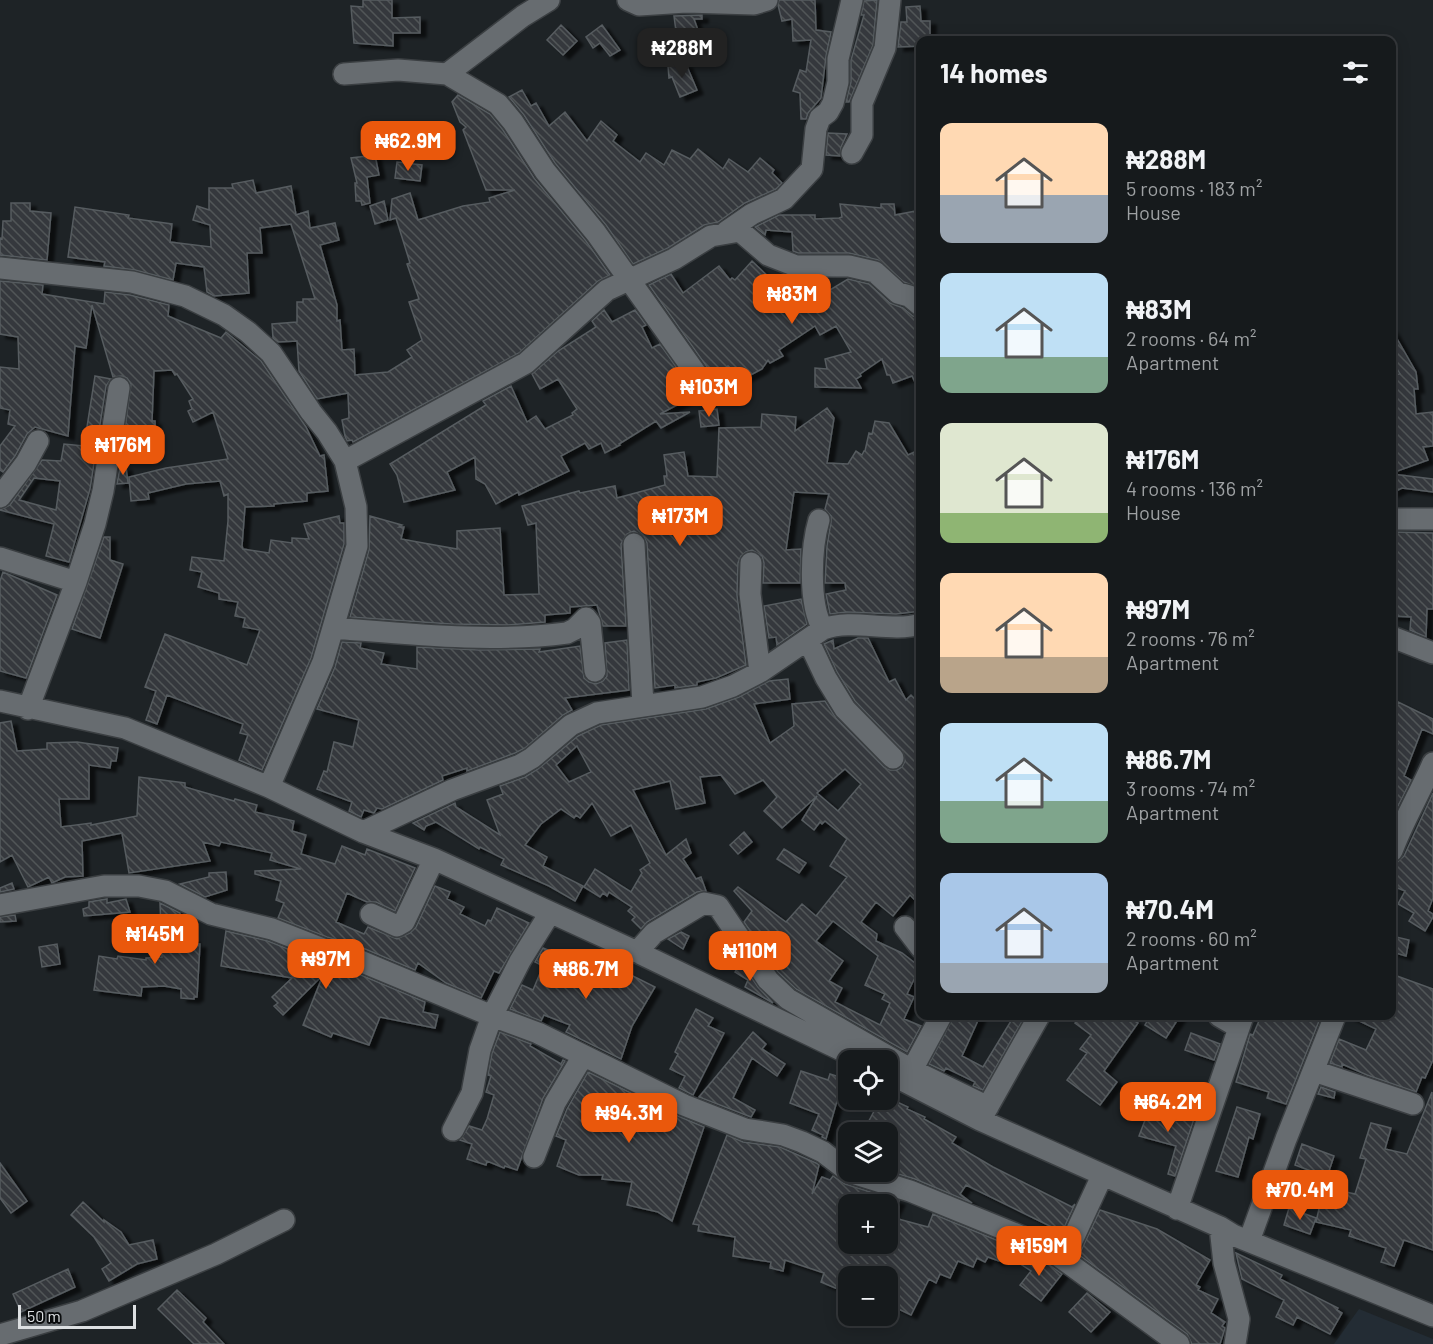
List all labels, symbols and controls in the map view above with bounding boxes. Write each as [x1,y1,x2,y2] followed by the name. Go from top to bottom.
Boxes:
[640,28,724,79] pin: ₦288M
[651,35,713,59] text: ₦288M
[1339,56,1372,89] icon: filters
[940,57,1047,88] text: 14 homes
[359,121,457,172] pin: ₦62.9M
[375,128,441,152] text: ₦62.9M
[1126,143,1206,174] text: ₦288M
[988,147,1060,219] icon: home
[1126,176,1262,200] text: 5 rooms · 183 m²
[1126,200,1181,224] text: House
[756,274,828,325] pin: ₦83M
[767,281,817,305] text: ₦83M
[1126,293,1191,324] text: ₦83M
[988,297,1060,369] icon: home
[1126,326,1256,350] text: 2 rooms · 64 m²
[1126,350,1219,374] text: Apartment
[667,367,751,418] pin: ₦103M
[680,374,738,398] text: ₦103M
[81,425,165,476] pin: ₦176M
[95,432,151,456] text: ₦176M
[1126,443,1199,474] text: ₦176M
[988,447,1060,519] icon: home
[1126,476,1263,500] text: 4 rooms · 136 m²
[638,496,722,547] pin: ₦173M
[1126,500,1181,524] text: House
[652,503,708,527] text: ₦173M
[1126,593,1190,624] text: ₦97M
[988,597,1060,669] icon: home
[1126,626,1255,650] text: 2 rooms · 76 m²
[1126,650,1219,674] text: Apartment
[1126,743,1211,774] text: ₦86.7M
[988,747,1060,819] icon: home
[1126,776,1255,800] text: 3 rooms · 74 m²
[1126,800,1219,824] text: Apartment
[1126,893,1214,924] text: ₦70.4M
[988,897,1060,969] icon: home
[113,914,197,965] pin: ₦145M
[126,921,184,945] text: ₦145M
[1126,926,1257,950] text: 2 rooms · 60 m²
[708,931,792,982] pin: ₦110M
[723,938,777,962] text: ₦110M
[290,939,362,990] pin: ₦97M
[301,946,351,970] text: ₦97M
[537,949,635,1000] pin: ₦86.7M
[1126,950,1219,974] text: Apartment
[553,956,619,980] text: ₦86.7M
[838,1050,898,1326] map controls
[838,1050,898,1110] button: locate
[1119,1082,1217,1133] pin: ₦64.2M
[1134,1089,1202,1113] text: ₦64.2M
[580,1093,678,1144] pin: ₦94.3M
[595,1100,663,1124] text: ₦94.3M
[838,1122,898,1182] button: layers
[1251,1170,1349,1221] pin: ₦70.4M
[1266,1177,1334,1201] text: ₦70.4M
[838,1194,898,1254] button: +
[997,1226,1081,1277] pin: ₦159M
[1010,1233,1068,1257] text: ₦159M
[838,1266,898,1326] button: −
[18,1302,136,1330] scale bar
[27,1306,61,1325] text: 50 m

